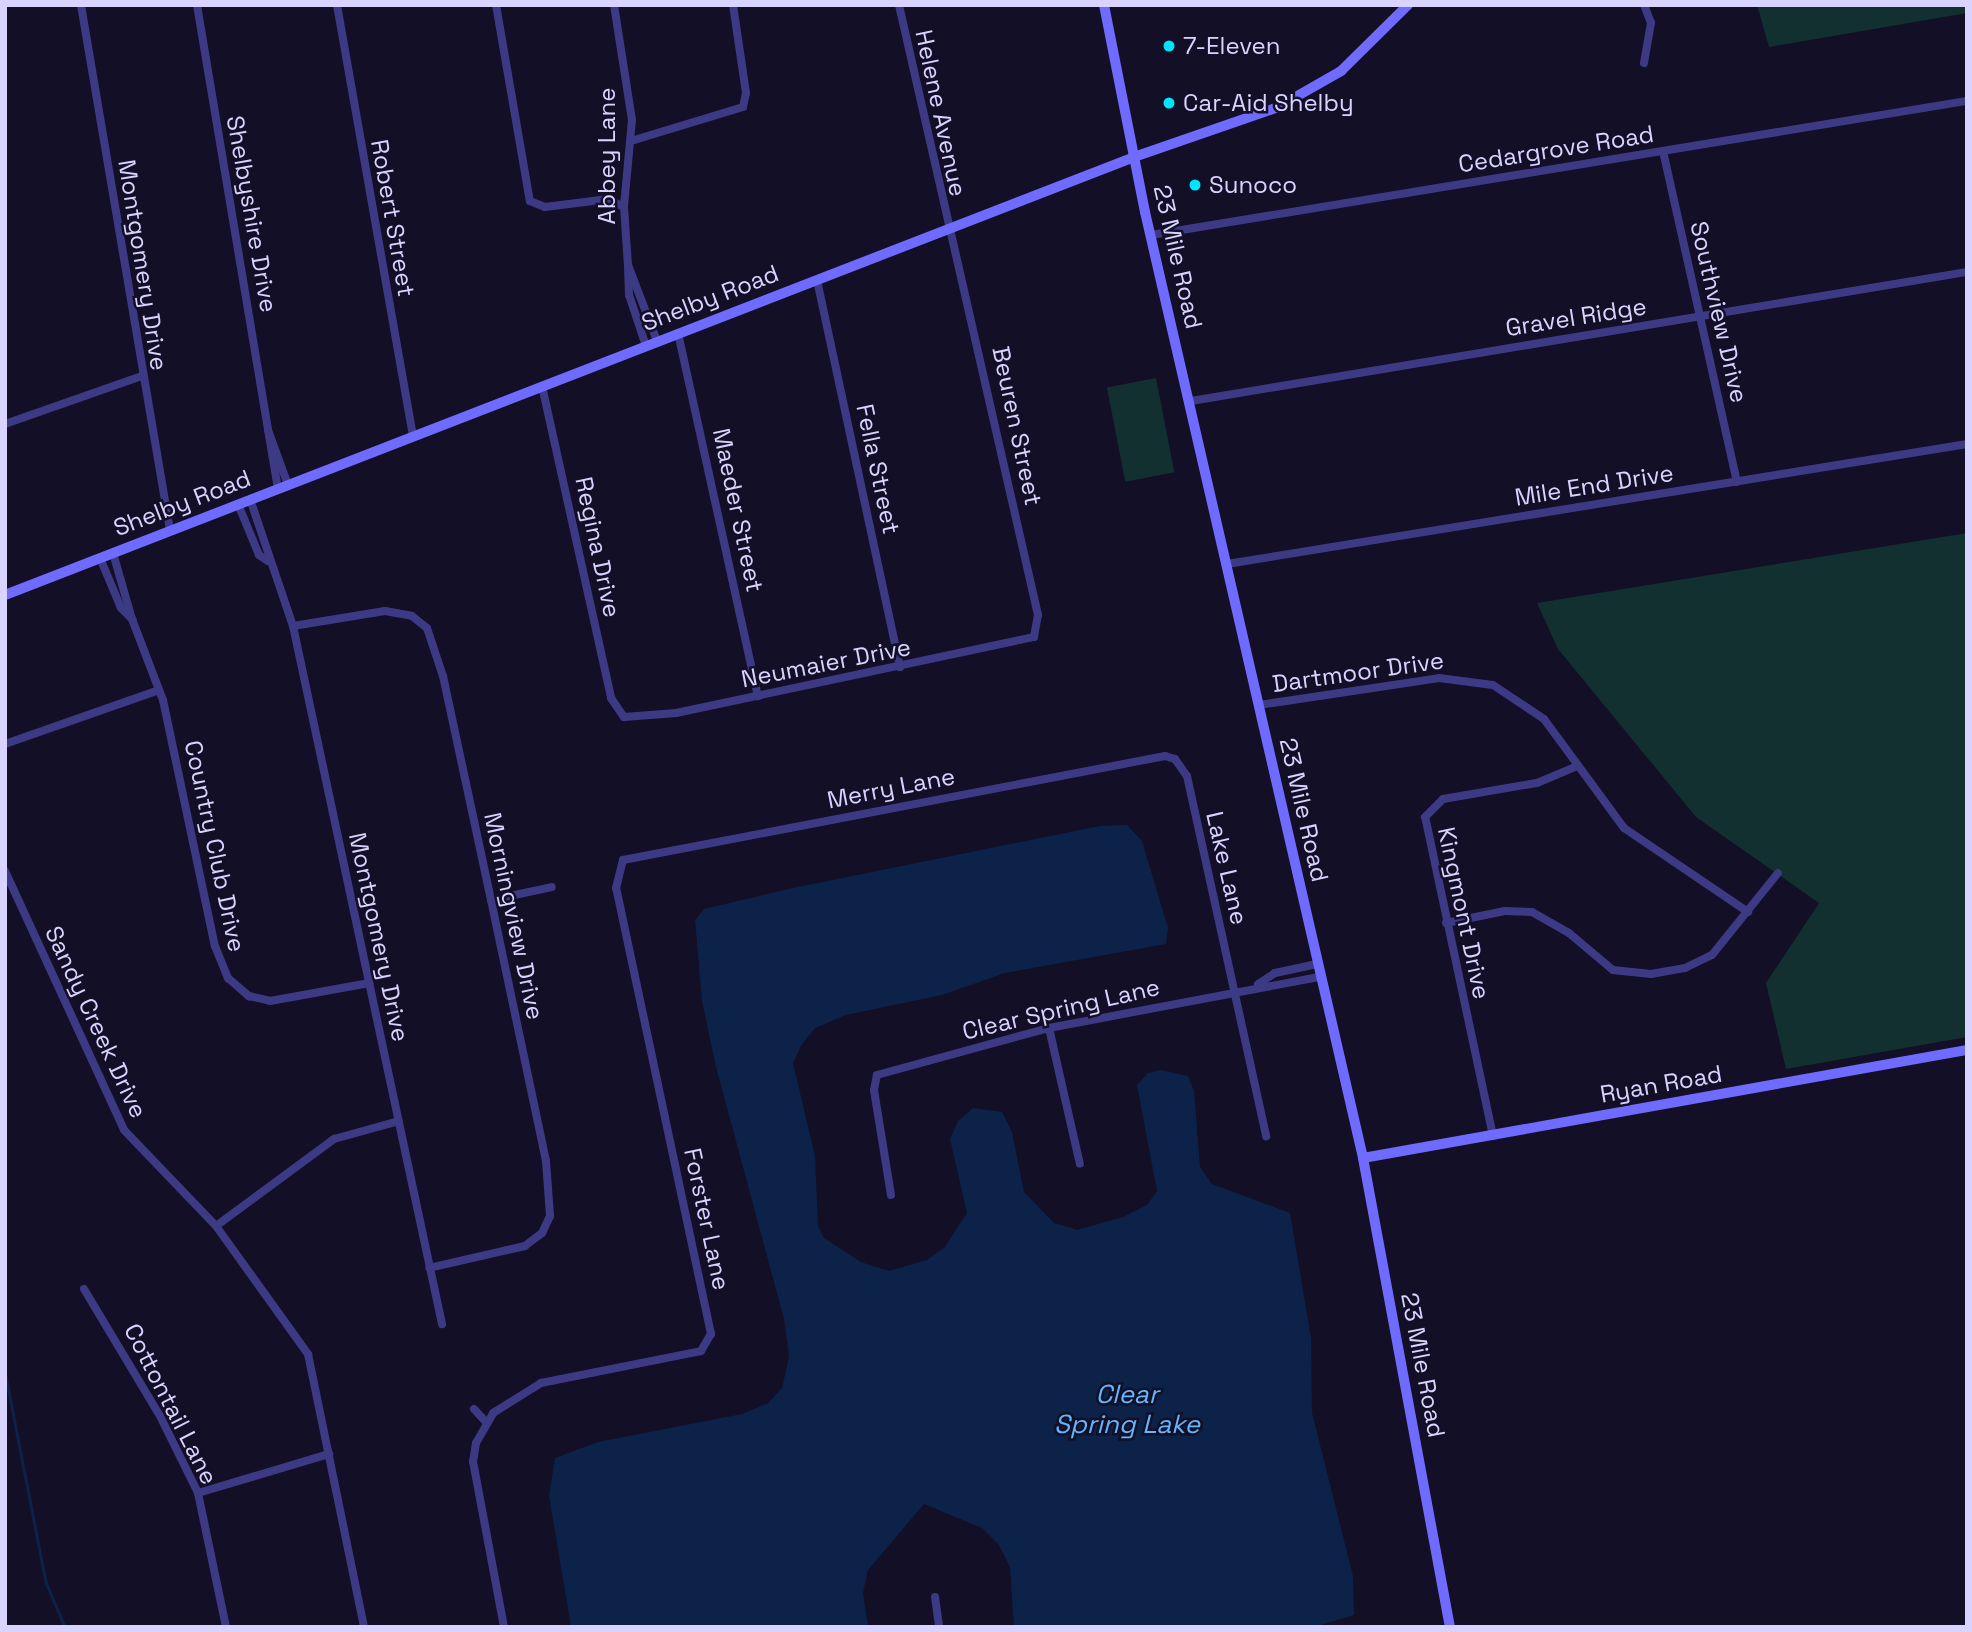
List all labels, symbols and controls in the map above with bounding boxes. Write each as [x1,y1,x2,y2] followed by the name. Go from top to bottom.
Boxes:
[909,27,973,199] street label: Helene Avenue
[1183,32,1281,60] place label: 7-Eleven
[1161,38,1177,54] marker: 7-Eleven
[593,88,621,224] street label: Abbey Lane
[1183,89,1354,117] place label: Car-Aid Shelby
[1161,95,1177,111] marker: Car-Aid Shelby
[221,113,283,315] street label: Shelbyshire Drive
[1456,119,1656,179] street label: Cedargrove Road
[365,137,421,299] street label: Robert Street
[112,158,174,372] street label: Montgomery Drive
[1209,171,1297,199] place label: Sunoco
[1187,177,1203,193] marker: Sunoco
[1147,182,1209,332] street label: 23 Mile Road
[1684,218,1754,406] street label: Southview Drive
[637,259,783,337] street label: Shelby Road
[1503,292,1649,342] street label: Gravel Ridge
[986,344,1048,508] street label: Beuren Street
[850,401,906,537] street label: Fella Street
[707,425,769,595] street label: Maeder Street
[1513,458,1675,512] street label: Mile End Drive
[109,464,255,542] street label: Shelby Road
[569,474,627,620] street label: Regina Drive
[739,632,913,694] street label: Neumaier Drive
[1270,646,1446,698] street label: Dartmoor Drive
[1273,735,1335,885] street label: 23 Mile Road
[179,738,251,954] street label: Country Club Drive
[825,761,957,815] street label: Merry Lane
[1200,809,1254,927] street label: Lake Lane
[478,810,550,1022] street label: Morningview Drive
[1432,824,1496,1002] street label: Kingmont Drive
[343,830,415,1044] street label: Montgomery Drive
[39,921,153,1123] street label: Sandy Creek Drive
[959,972,1163,1046] street label: Clear Spring Lane
[1598,1059,1724,1109] street label: Ryan Road
[678,1145,736,1293] street label: Forster Lane
[1395,1290,1451,1440] street label: 23 Mile Road
[118,1319,224,1489] street label: Cottontail Lane
[1054,1379,1200,1440] water label: Clear Spring Lake

